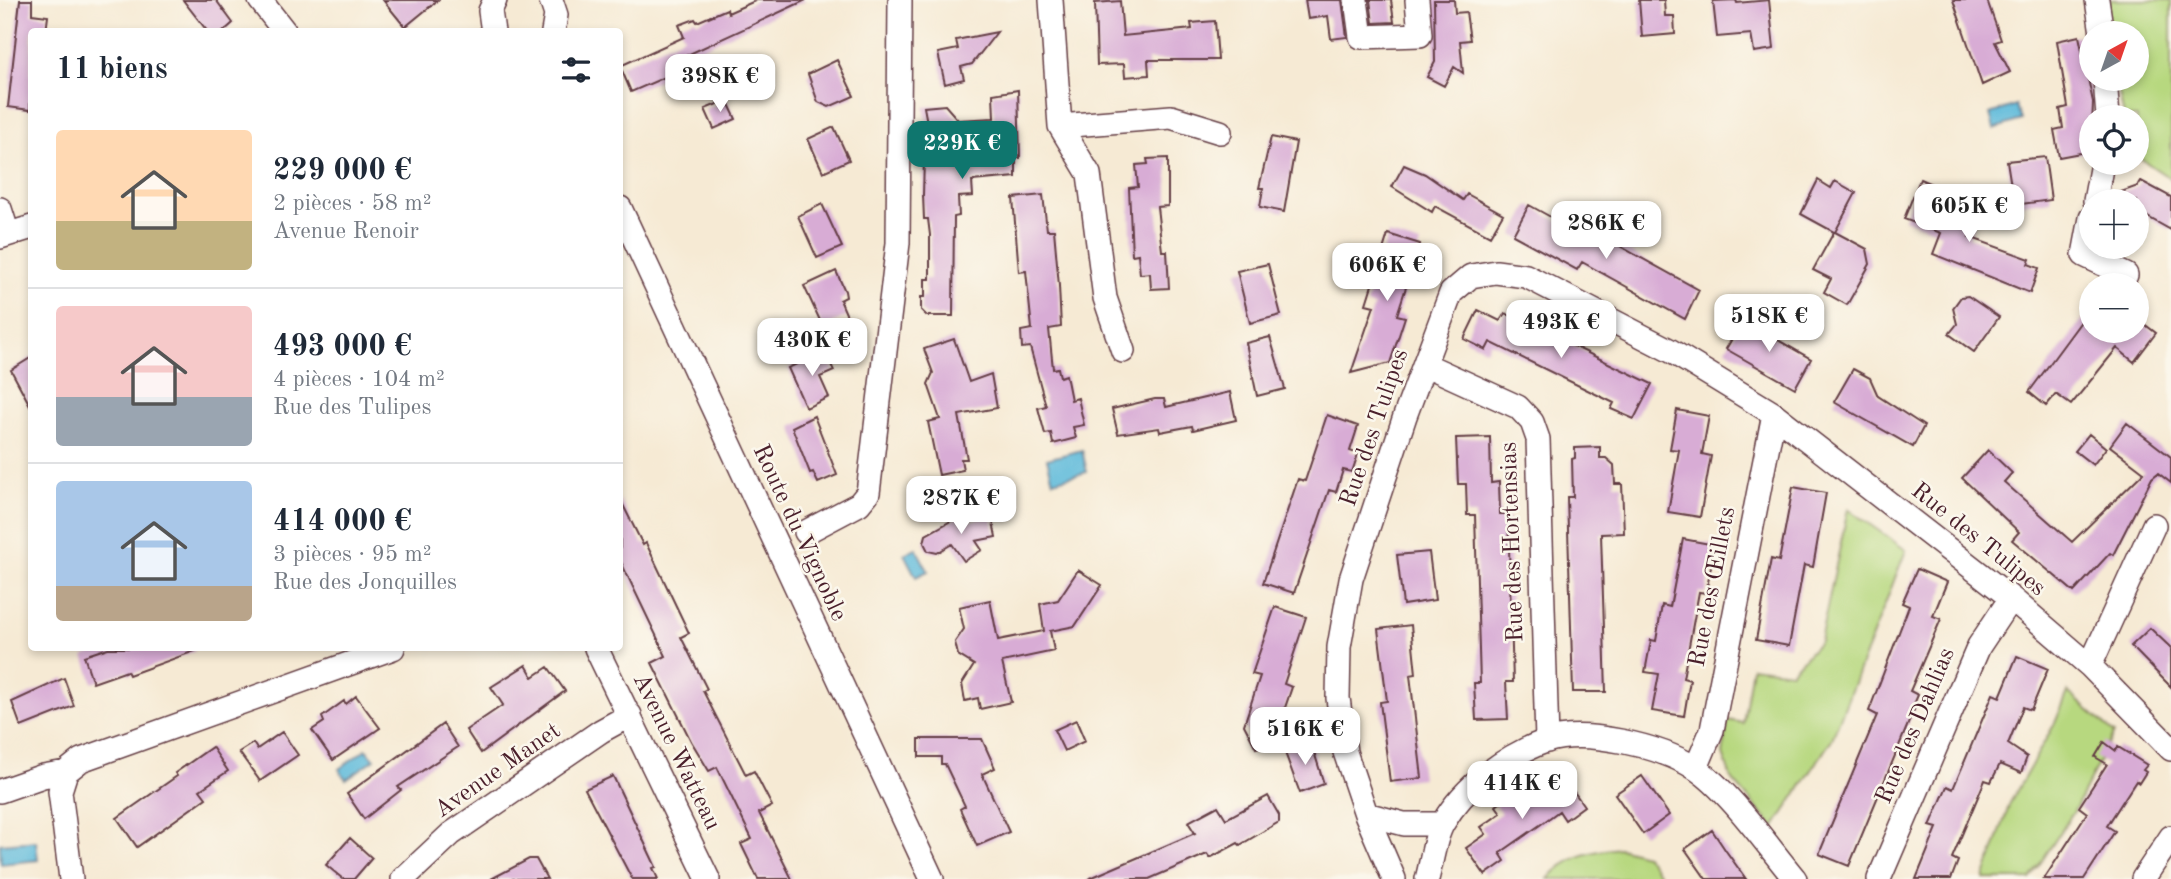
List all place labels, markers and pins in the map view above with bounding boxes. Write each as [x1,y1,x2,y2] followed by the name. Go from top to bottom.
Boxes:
[663,54,777,114] pin: 398K €
[905,122,1019,181] pin: 229K €
[1912,184,2026,244] pin: 605K €
[1549,202,1663,261] pin: 286K €
[1330,244,1444,303] pin: 606K €
[1712,294,1826,354] pin: 518K €
[1504,300,1618,360] pin: 493K €
[755,318,869,378] pin: 430K €
[904,476,1018,536] pin: 287K €
[1248,708,1362,767] pin: 516K €
[1465,762,1579,821] pin: 414K €

